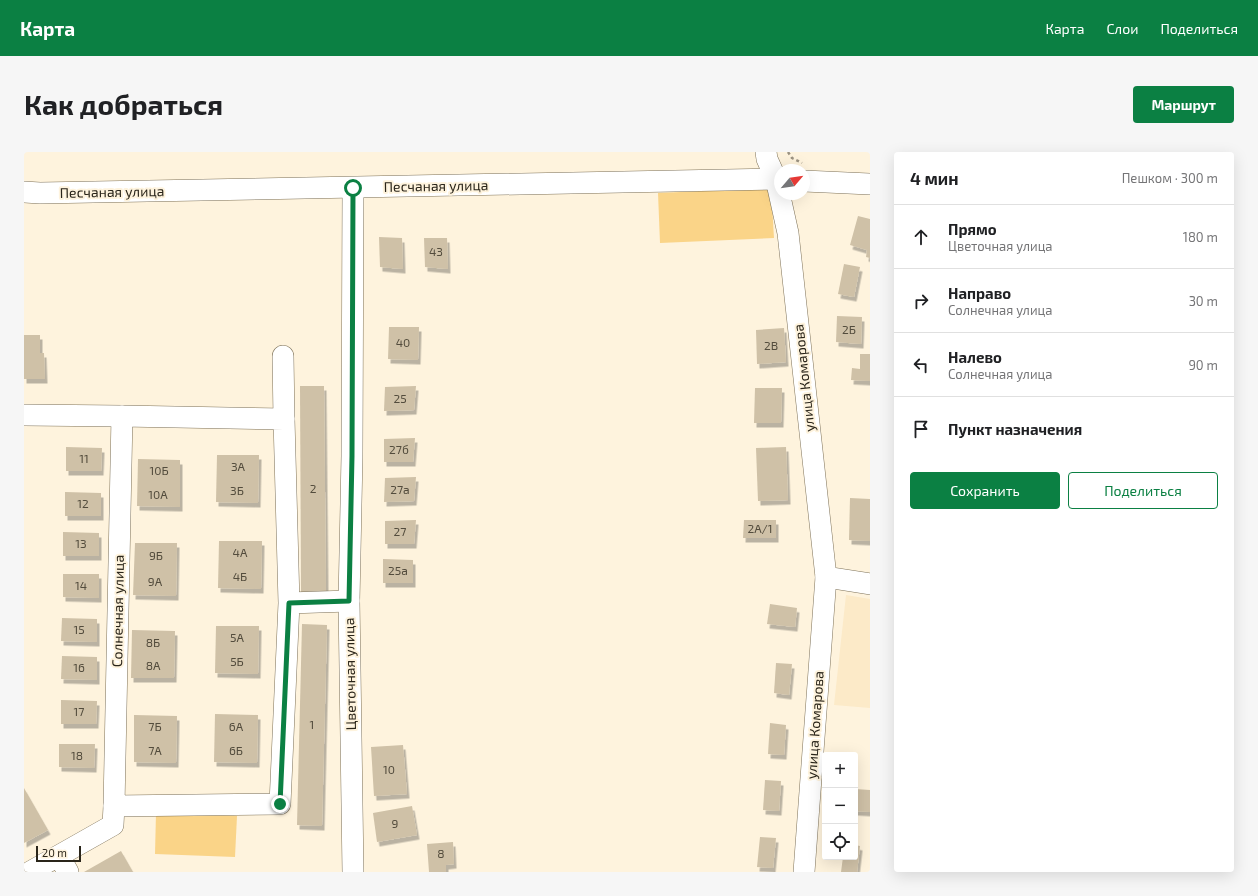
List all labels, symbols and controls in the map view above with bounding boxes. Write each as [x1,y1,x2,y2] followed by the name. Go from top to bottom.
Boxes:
[20,17,75,40] text: Карта
[1045,20,1084,37] text: Карта
[1106,20,1138,37] text: Слои
[1160,20,1238,37] text: Поделиться
[1133,86,1234,123] button: Маршрут
[24,87,223,121] text: Как добраться
[774,164,810,200] north arrow
[910,168,959,188] text: 4 мин
[1122,170,1218,186] text: Пешком · 300 m
[383,176,488,195] street label: Песчаная улица
[344,179,362,197] route start
[59,182,164,201] street label: Песчаная улица
[948,220,997,238] text: Прямо
[910,226,932,248] icon: ahead
[1183,229,1218,245] text: 180 m
[948,238,1053,254] text: Цветочная улица
[429,244,443,258] house number: 43
[948,284,1011,302] text: Направо
[910,290,932,312] icon: right
[1189,293,1218,309] text: 30 m
[948,302,1052,318] text: Солнечная улица
[842,322,856,336] house number: 2Б
[789,323,818,433] street label: улица Комарова
[396,335,410,349] house number: 40
[764,338,778,352] house number: 2В
[948,348,1002,366] text: Налево
[910,354,932,376] icon: left
[1188,357,1218,373] text: 90 m
[948,366,1052,382] text: Солнечная улица
[393,391,407,405] house number: 25
[910,418,932,440] icon: arrive
[948,420,1082,438] text: Пункт назначения
[389,442,409,456] house number: 27б
[79,451,89,465] house number: 11
[231,459,246,473] house number: 3А
[149,463,169,477] house number: 10Б
[910,472,1060,509] button: Сохранить
[1068,472,1218,509] button: Поделиться
[310,481,317,495] house number: 2
[390,482,410,496] house number: 27а
[230,483,244,497] house number: 3Б
[148,487,168,501] house number: 10А
[77,496,89,510] house number: 12
[747,521,773,535] house number: 2А/1
[394,524,406,538] house number: 27
[75,536,87,550] house number: 13
[233,545,248,559] house number: 4А
[149,548,163,562] house number: 9Б
[108,555,127,667] street label: Солнечная улица
[388,563,408,577] house number: 25а
[233,569,247,583] house number: 4Б
[148,574,163,588] house number: 9А
[75,578,87,592] house number: 14
[340,618,359,730] street label: Цветочная улица
[73,622,85,636] house number: 15
[230,630,244,644] house number: 5А
[146,635,160,649] house number: 8Б
[230,654,244,668] house number: 5Б
[146,658,161,672] house number: 8А
[73,660,85,674] house number: 16
[802,670,827,780] street label: улица Комарова
[74,704,84,718] house number: 17
[310,717,314,731] house number: 1
[148,719,162,733] house number: 7Б
[229,719,244,733] house number: 6А
[148,743,162,757] house number: 7А
[229,743,243,757] house number: 6Б
[71,748,83,762] house number: 18
[822,752,858,860] map controls
[822,752,858,788] button: +
[383,762,395,776] house number: 10
[822,788,858,824] button: −
[271,795,289,813] route end
[392,816,399,830] house number: 9
[822,824,858,860] button: locate
[36,844,81,863] scale bar
[42,846,67,859] text: 20 m
[437,846,445,860] house number: 8

